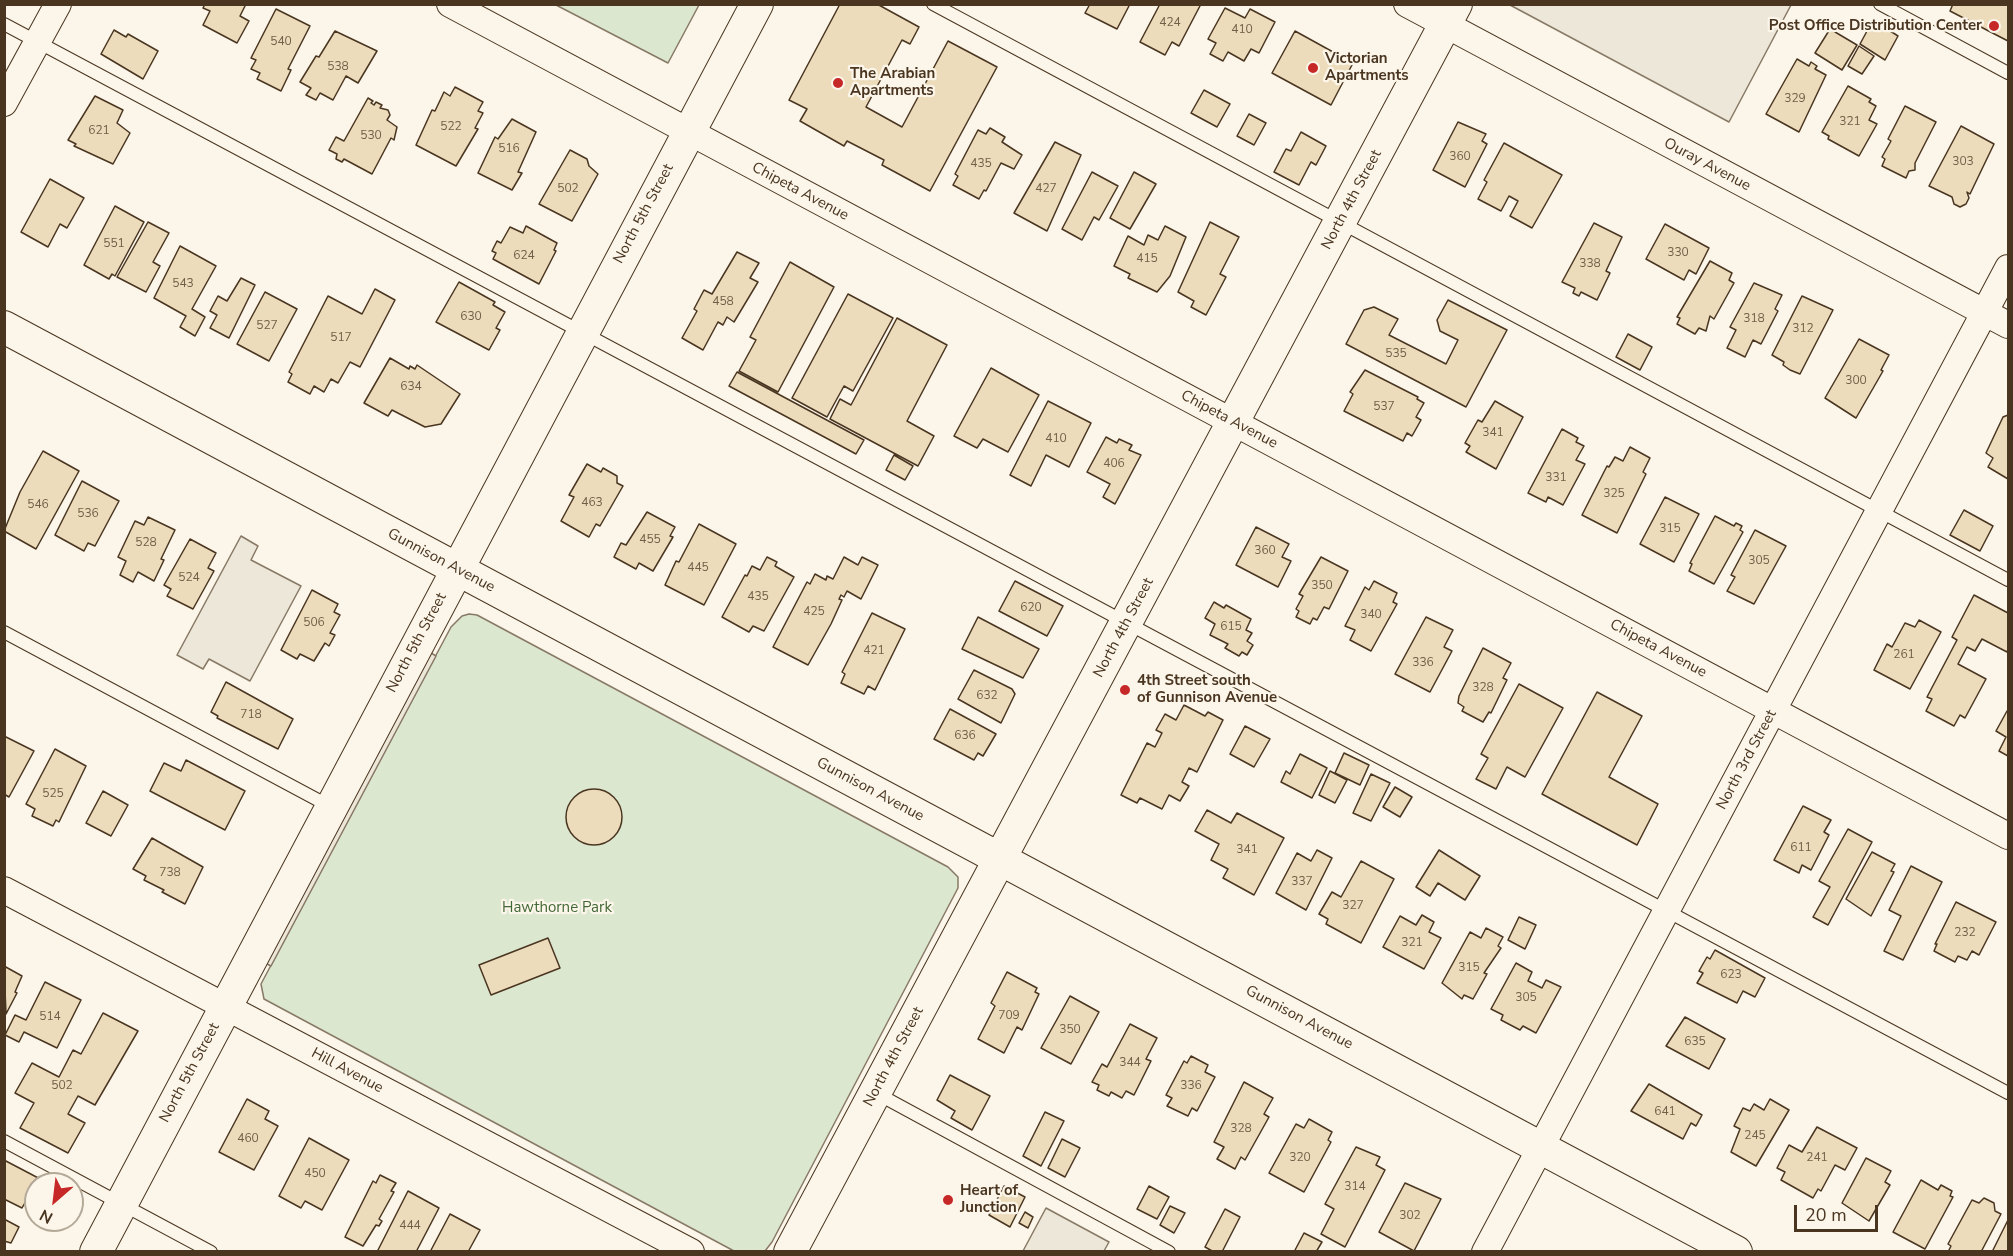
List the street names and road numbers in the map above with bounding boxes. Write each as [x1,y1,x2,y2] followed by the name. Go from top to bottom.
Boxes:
[1661,135,1753,195] street label: Ouray Avenue
[1318,147,1386,253] street label: North 4th Street
[749,159,851,225] street label: Chipeta Avenue
[610,161,678,267] street label: North 5th Street
[1178,387,1280,453] street label: Chipeta Avenue
[384,525,498,597] street label: Gunnison Avenue
[1090,575,1158,681] street label: North 4th Street
[383,590,451,696] street label: North 5th Street
[1607,616,1709,682] street label: Chipeta Avenue
[1713,707,1781,813] street label: North 3rd Street
[813,754,927,826] street label: Gunnison Avenue
[1242,982,1356,1054] street label: Gunnison Avenue
[860,1004,928,1110] street label: North 4th Street
[156,1020,224,1126] street label: North 5th Street
[308,1045,386,1097] street label: Hill Avenue

